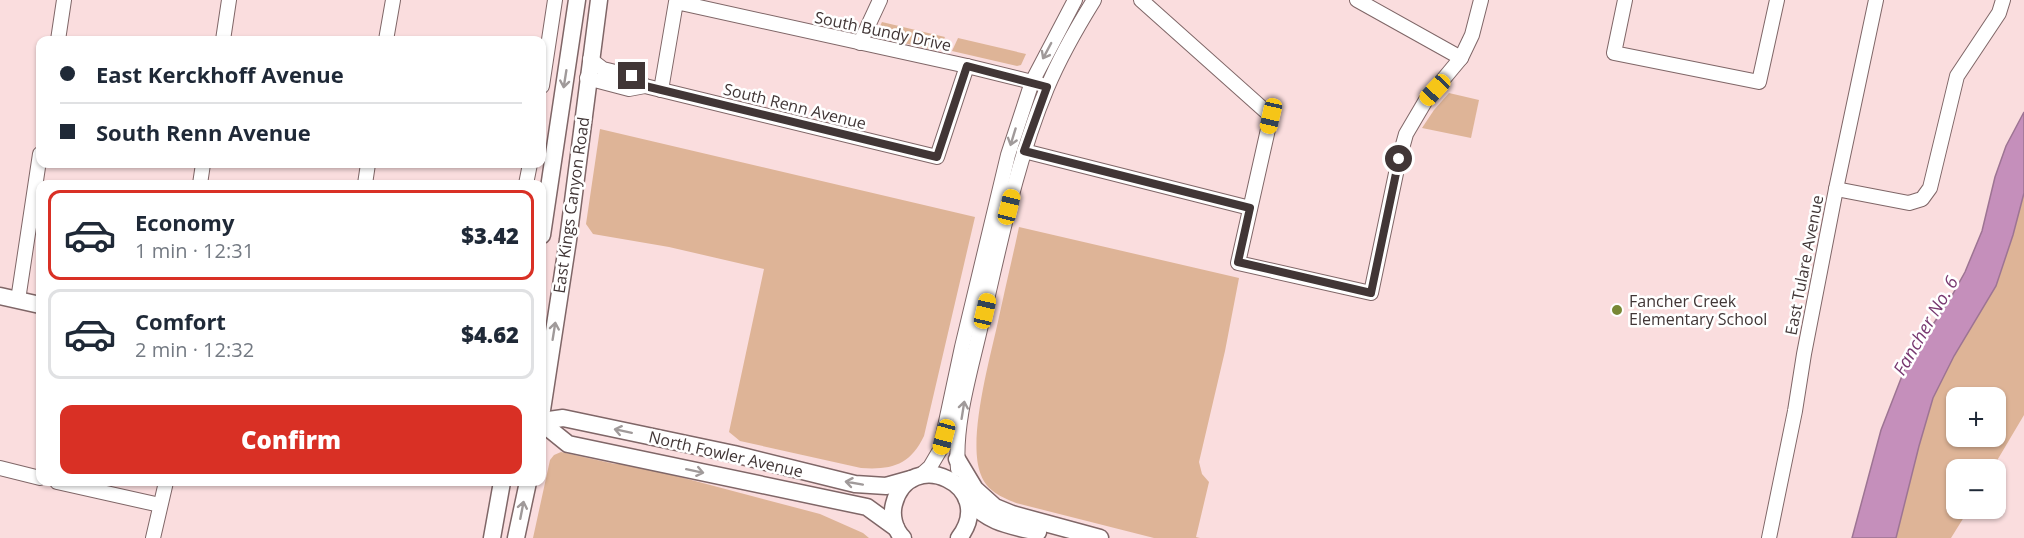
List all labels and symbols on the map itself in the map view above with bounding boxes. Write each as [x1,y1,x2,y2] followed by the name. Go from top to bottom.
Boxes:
[813,6,953,56] street label: South Bundy Drive
[1041,42,1052,60] one-way arrow
[618,62,645,89] route end
[559,68,570,88] one-way arrow
[1416,71,1454,109] car
[721,78,869,134] street label: South Renn Avenue
[1258,96,1284,136] car
[548,115,594,295] street label: East Kings Canyon Road
[1007,127,1018,146] one-way arrow
[1385,145,1412,172] route start
[996,187,1022,227] car
[1780,193,1828,337] street label: East Tulare Avenue
[1887,272,1963,379] water label: Fancher No. 6
[1629,290,1767,330] place label: Fancher Creek Elementary School
[972,291,998,331] car
[1610,303,1624,317] marker: Fancher Creek Elementary School
[548,322,559,341] one-way arrow
[958,401,969,420] one-way arrow
[931,417,957,457] car
[613,425,633,436] one-way arrow
[647,426,805,482] street label: North Fowler Avenue
[684,466,704,477] one-way arrow
[844,477,864,488] one-way arrow
[517,500,528,520] one-way arrow

